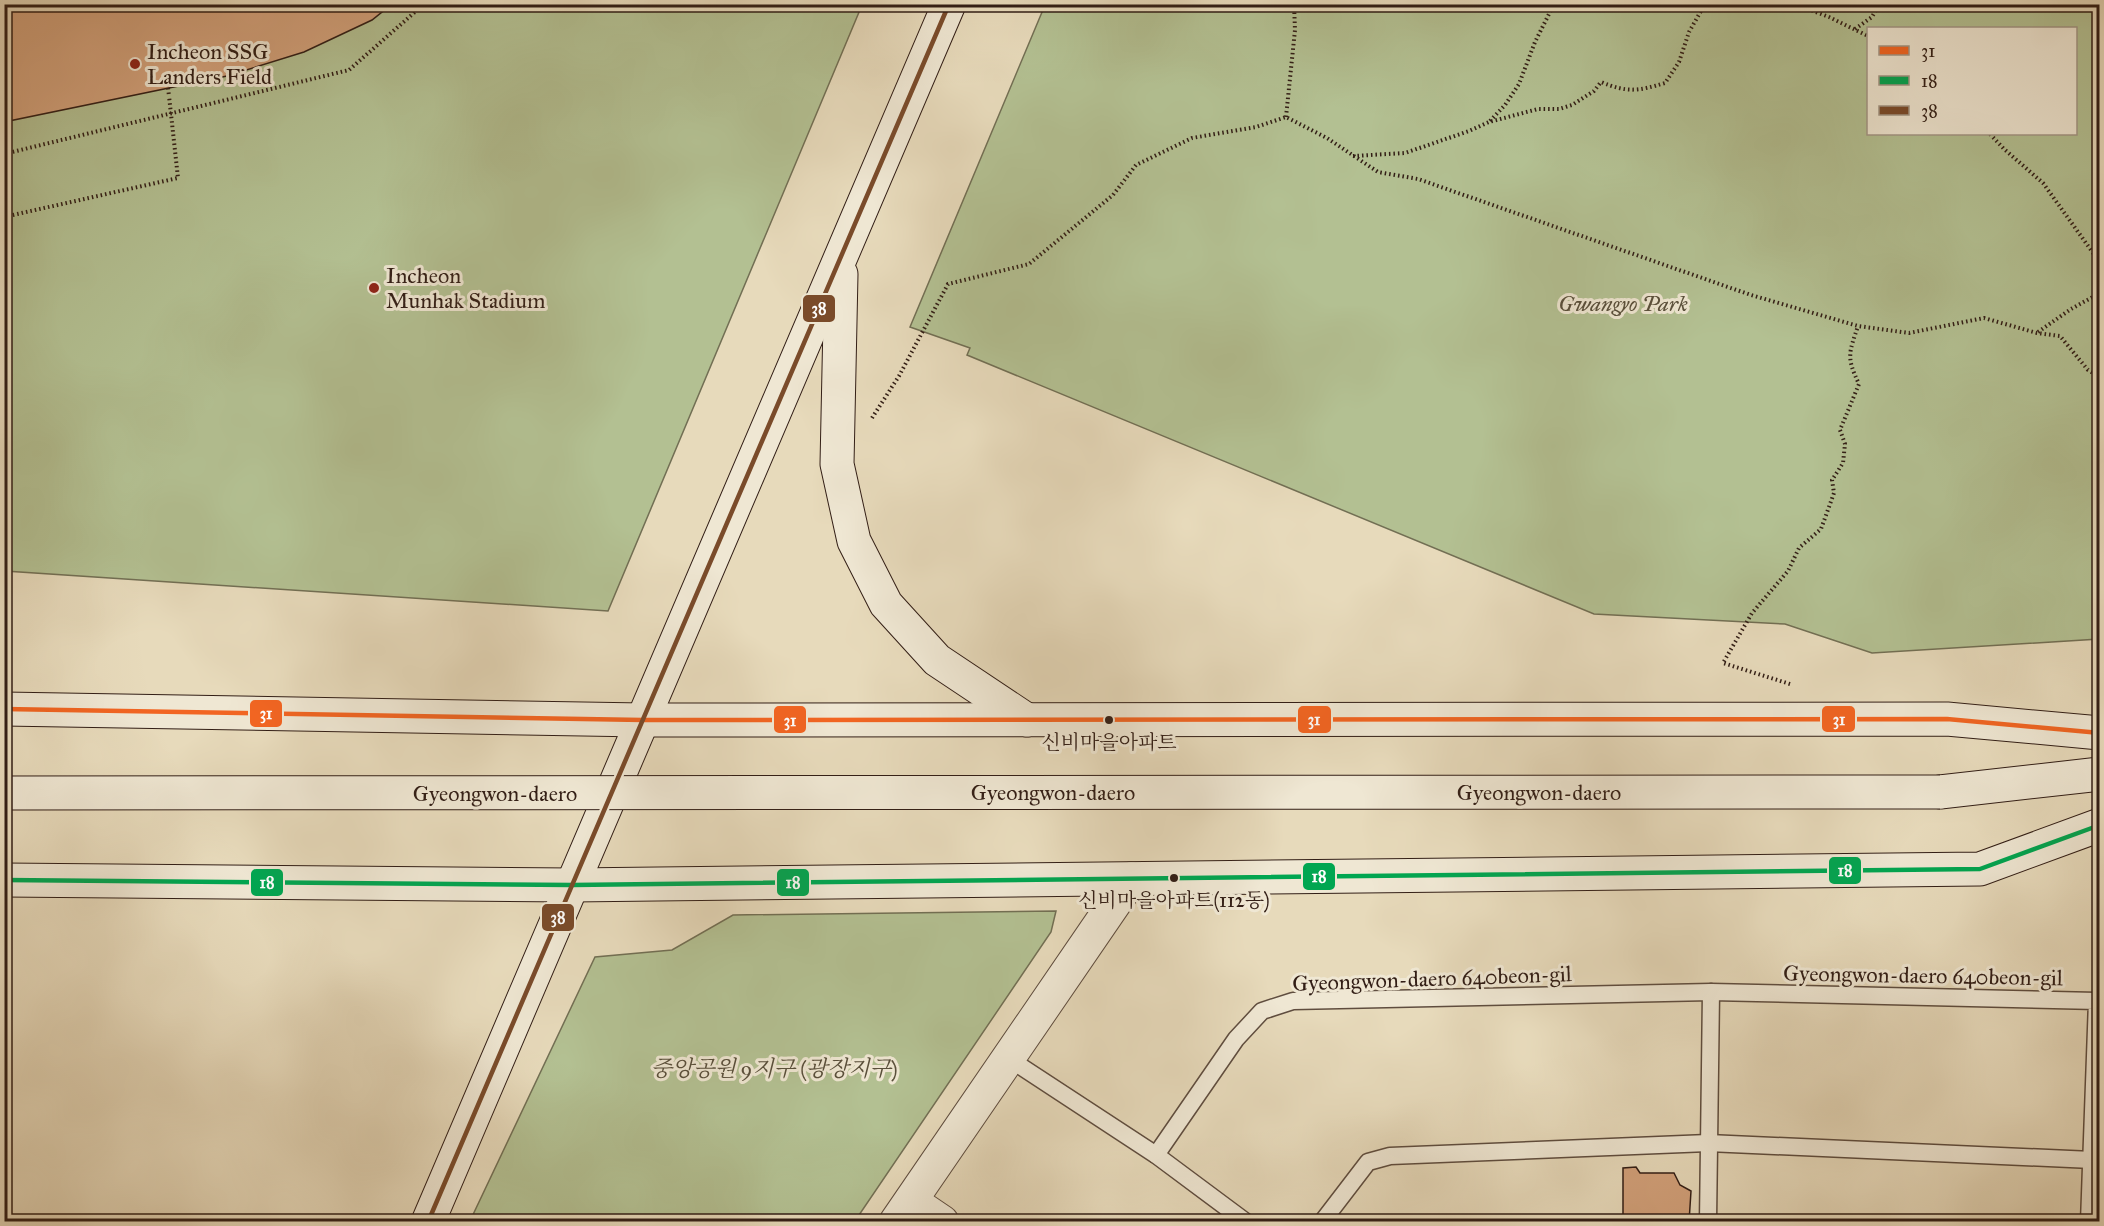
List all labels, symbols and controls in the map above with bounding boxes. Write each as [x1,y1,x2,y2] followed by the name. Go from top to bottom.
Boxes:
[1867,27,2077,135] legend
[147,38,272,90] place label: Incheon SSG Landers Field
[1921,40,1935,62] text: 31
[128,57,142,71] marker: Incheon SSG Landers Field
[1921,70,1938,92] text: 18
[1921,100,1938,122] text: 38
[386,262,546,314] place label: Incheon Munhak Stadium
[367,281,381,295] marker: Incheon Munhak Stadium
[1558,290,1688,317] park label: Gwangyo Park
[802,294,836,323] line badge: 38
[812,299,826,319] text: 38
[249,699,283,728] line badge: 31
[260,704,273,724] text: 31
[773,705,807,734] line badge: 31
[1297,705,1332,734] line badge: 31
[1821,705,1856,733] line badge: 31
[1308,710,1321,730] text: 31
[1833,710,1846,730] text: 31
[784,711,797,731] text: 31
[1103,714,1115,726] marker: 신비마을아파트
[1041,730,1177,754] place label: 신비마을아파트
[971,779,1135,806] street label: Gyeongwon-daero
[1457,779,1621,806] street label: Gyeongwon-daero
[413,780,577,807] street label: Gyeongwon-daero
[1828,856,1862,885] line badge: 18
[1838,861,1852,880] text: 18
[1302,862,1336,891] line badge: 18
[1312,867,1326,886] text: 18
[250,868,284,897] line badge: 18
[776,868,810,897] line badge: 18
[1168,872,1180,884] marker: 신비마을아파트(112동)
[260,873,274,892] text: 18
[786,873,800,892] text: 18
[1078,888,1270,913] place label: 신비마을아파트(112동)
[541,903,575,932] line badge: 38
[551,908,565,928] text: 38
[1292,960,1572,997] street label: Gyeongwon-daero 640beon-gil
[1783,960,2063,991] street label: Gyeongwon-daero 640beon-gil
[651,1055,897,1082] park label: 중앙공원 9지구 (광장지구)

